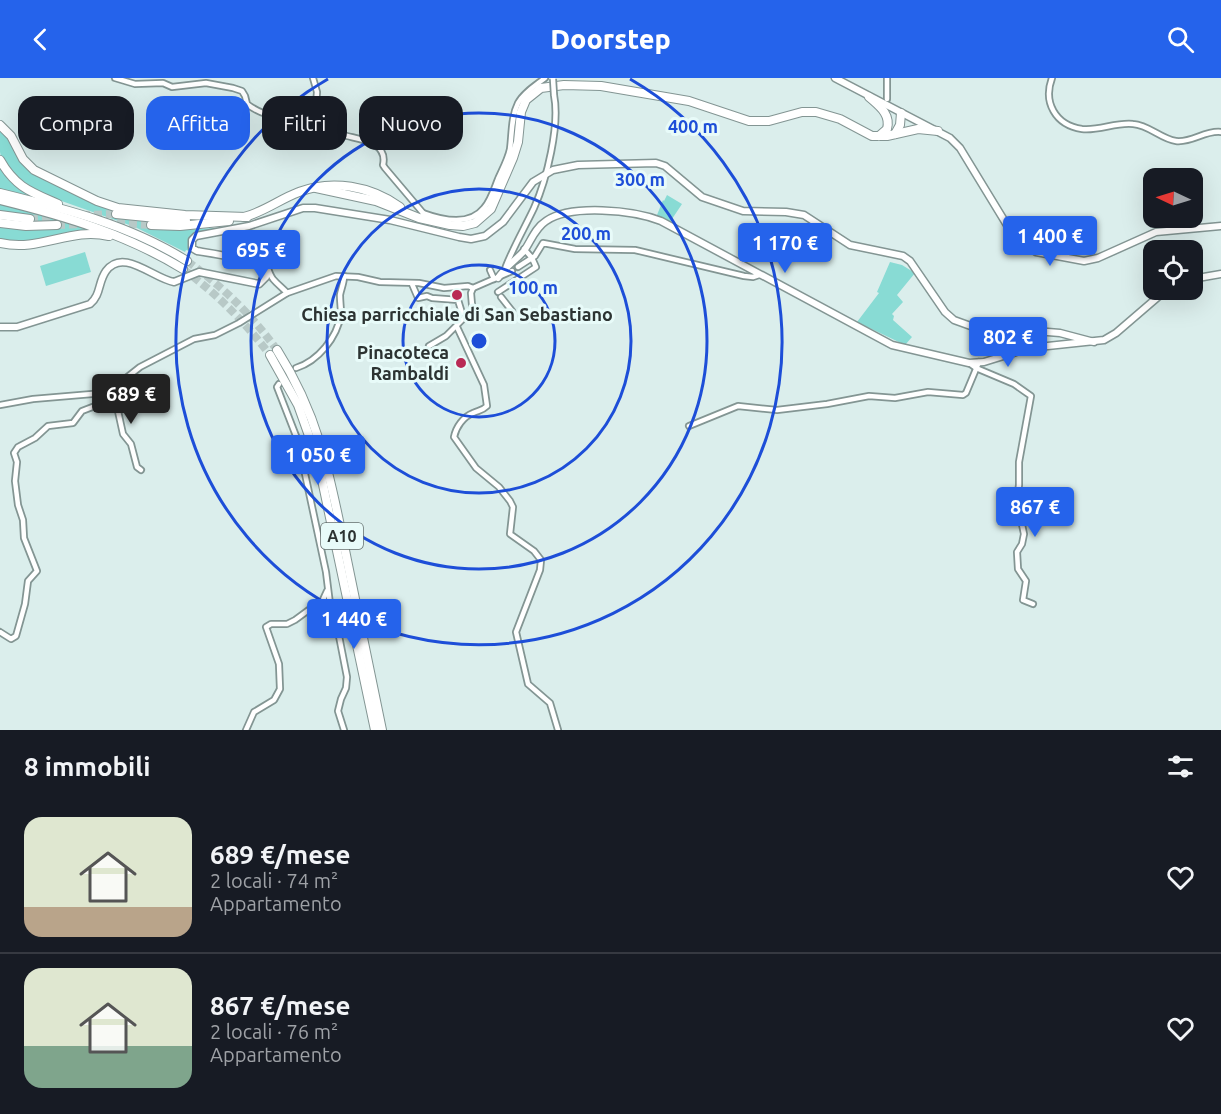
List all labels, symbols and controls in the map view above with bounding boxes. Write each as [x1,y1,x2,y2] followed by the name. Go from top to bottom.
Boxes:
[24,23,57,56] icon: back
[1164,23,1197,56] icon: search
[550,24,671,54] text: Doorstep
[18,96,134,150] chip: Compra
[146,96,250,150] chip: Affitta
[262,96,347,150] chip: Filtri
[359,96,463,150] chip: Nuovo
[668,116,718,136] text: 400 m
[1143,168,1203,228] north arrow
[1143,168,1203,300] map controls
[615,169,665,189] text: 300 m
[995,216,1105,267] pin: 1 400 €
[561,223,611,243] text: 200 m
[730,223,840,274] pin: 1 170 €
[1017,224,1083,247] text: 1 400 €
[219,230,303,281] pin: 695 €
[752,231,818,254] text: 1 170 €
[236,238,286,261] text: 695 €
[1143,240,1203,300] button: locate
[508,277,558,297] text: 100 m
[450,288,464,302] marker: Chiesa parricchiale di San Sebastiano
[301,304,613,324] place label: Chiesa parricchiale di San Sebastiano
[966,317,1050,368] pin: 802 €
[983,325,1033,348] text: 802 €
[469,331,489,351] centre of rings
[357,342,449,383] place label: Pinacoteca Rambaldi
[454,356,468,370] marker: Pinacoteca Rambaldi
[89,374,173,425] pin: 689 €
[106,382,156,405] text: 689 €
[263,435,373,486] pin: 1 050 €
[285,443,351,466] text: 1 050 €
[993,487,1077,538] pin: 867 €
[1010,495,1060,518] text: 867 €
[321,523,363,549] road number: A10
[299,599,409,650] pin: 1 440 €
[321,607,387,630] text: 1 440 €
[1164,750,1197,783] icon: filters
[24,752,150,781] text: 8 immobili
[210,840,350,869] text: 689 €/mese
[72,841,144,913] icon: home
[1164,861,1197,894] icon: heart
[210,869,338,892] text: 2 locali · 74 m²
[210,892,342,915] text: Appartamento
[210,991,350,1020] text: 867 €/mese
[72,992,144,1064] icon: home
[1164,1012,1197,1045] icon: heart
[210,1020,338,1043] text: 2 locali · 76 m²
[210,1043,342,1066] text: Appartamento

